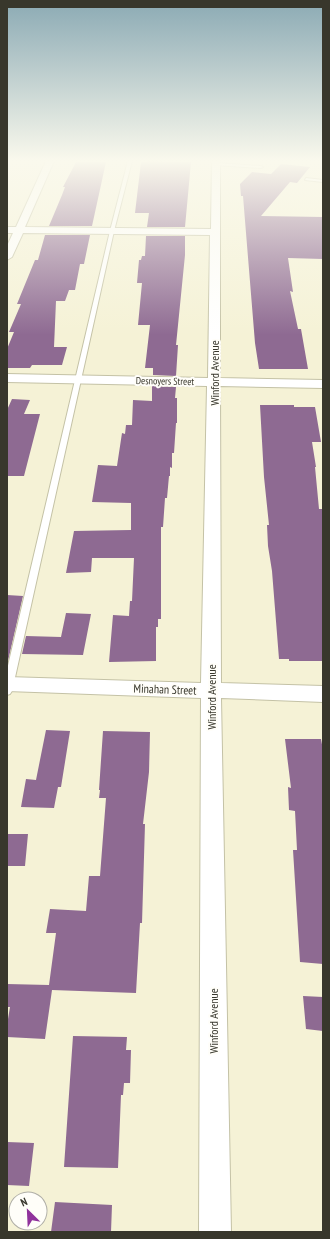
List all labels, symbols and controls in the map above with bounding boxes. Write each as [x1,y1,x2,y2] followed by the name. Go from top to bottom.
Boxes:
[207,340,222,406] street label: Winford Avenue
[136,374,194,388] street label: Desnoyers Street
[204,664,219,730] street label: Winford Avenue
[133,680,197,698] street label: Minahan Street
[206,988,221,1054] street label: Winford Avenue
[8,1191,48,1231] north arrow
[18,1194,30,1209] text: N

